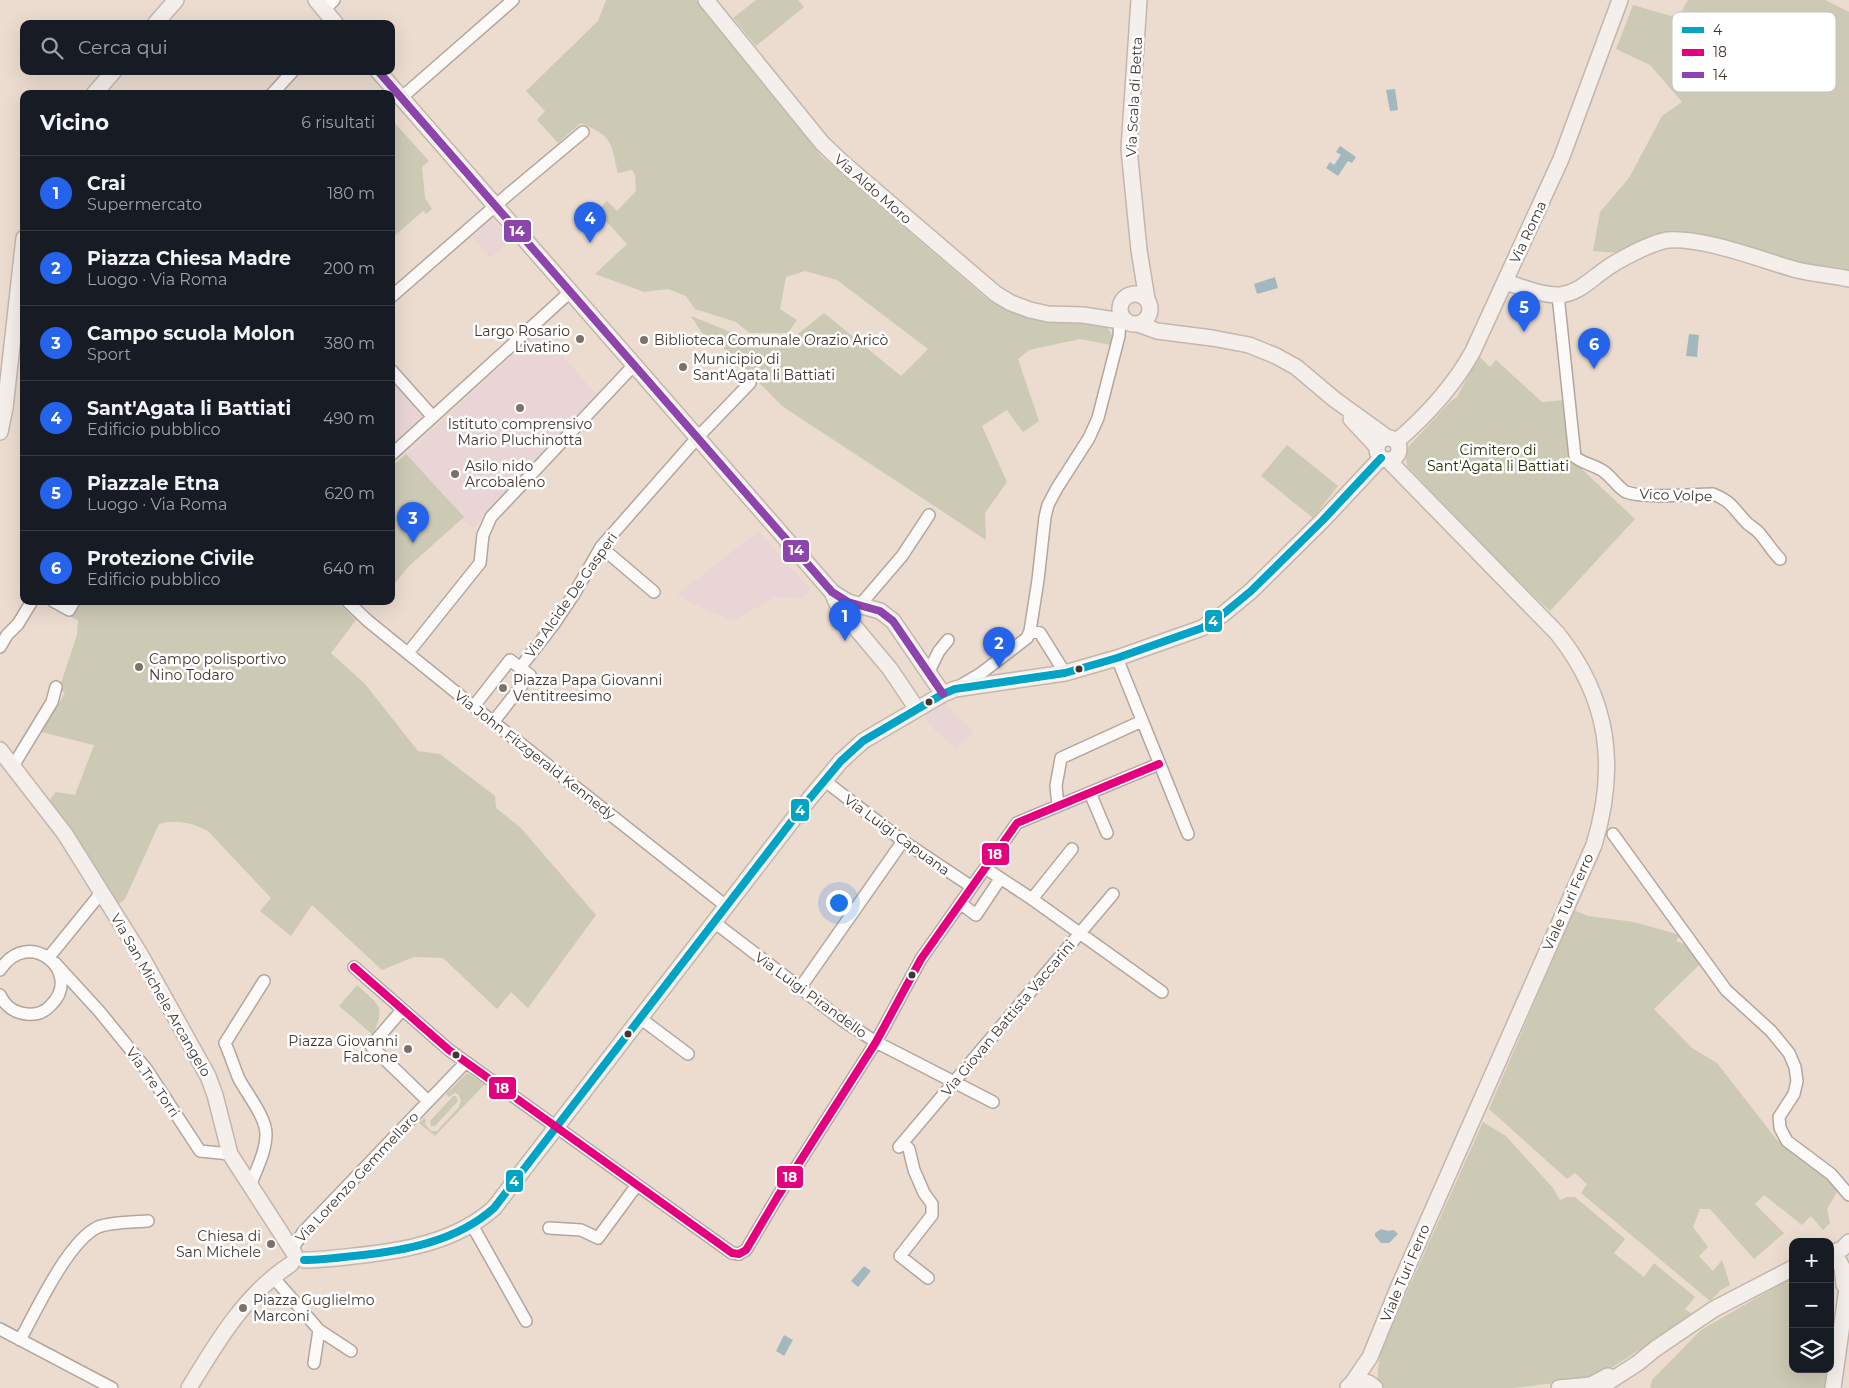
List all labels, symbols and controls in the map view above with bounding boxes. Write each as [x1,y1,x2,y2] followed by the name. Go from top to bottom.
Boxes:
[1672,12,1836,92] legend
[20,20,395,75] search box
[1713,21,1723,39] text: 4
[38,34,66,62] icon: search
[78,36,168,59] text: Cerca qui
[1122,36,1146,158] street label: Via Scala di Betta
[1713,43,1727,61] text: 18
[1713,66,1728,84] text: 14
[40,110,109,135] text: Vicino
[301,113,375,132] text: 6 risultati
[830,150,916,228] street label: Via Aldo Moro
[87,172,126,195] text: Crai
[53,184,59,203] text: 1
[327,184,375,203] text: 180 m
[87,195,202,214] text: Supermercato
[1506,198,1550,266] street label: Via Roma
[574,202,606,243] pin: 4
[503,219,532,243] line badge: 14
[509,222,525,240] text: 14
[87,247,291,270] text: Piazza Chiesa Madre
[51,259,61,278] text: 2
[324,259,375,278] text: 200 m
[87,270,227,289] text: Luogo · Via Roma
[1508,291,1540,332] pin: 5
[87,322,295,345] text: Campo scuola Molon
[474,322,570,356] place label: Largo Rosario Livatino
[1578,328,1610,369] pin: 6
[654,331,889,349] place label: Biblioteca Comunale Orazio Aricò
[574,333,586,345] marker: Largo Rosario Livatino
[51,334,61,353] text: 3
[324,334,375,353] text: 380 m
[638,334,650,346] marker: Biblioteca Comunale Orazio Aricò
[87,345,131,364] text: Sport
[693,350,835,384] place label: Municipio di Sant'Agata li Battiati
[677,361,689,373] marker: Municipio di Sant'Agata li Battiati
[87,397,291,420] text: Sant'Agata li Battiati
[514,402,526,414] marker: Istituto comprensivo Mario Pluchinotta
[50,409,62,428] text: 4
[323,409,375,428] text: 490 m
[448,415,592,449] place label: Istituto comprensivo Mario Pluchinotta
[87,420,221,439] text: Edificio pubblico
[1427,441,1569,475] park label: Cimitero di Sant'Agata li Battiati
[465,457,545,491] place label: Asilo nido Arcobaleno
[449,468,461,480] marker: Asilo nido Arcobaleno
[87,472,220,495] text: Piazzale Etna
[51,484,61,503] text: 5
[324,484,375,503] text: 620 m
[1639,485,1713,505] street label: Vico Volpe
[87,495,227,514] text: Luogo · Via Roma
[397,502,429,543] pin: 3
[521,529,621,661] street label: Via Alcide De Gasperi
[782,539,810,563] line badge: 14
[788,541,804,559] text: 14
[87,547,254,570] text: Protezione Civile
[51,559,61,578] text: 6
[323,559,375,578] text: 640 m
[87,570,221,589] text: Edificio pubblico
[829,600,861,641] pin: 1
[1204,609,1223,633] line badge: 4
[1208,612,1218,630] text: 4
[983,627,1015,668] pin: 2
[149,650,286,684] place label: Campo polisportivo Nino Todaro
[133,661,145,673] marker: Campo polisportivo Nino Todaro
[1074,664,1084,674] unlabelled marker
[513,671,662,705] place label: Piazza Papa Giovanni Ventitreesimo
[497,682,509,694] marker: Piazza Papa Giovanni Ventitreesimo
[451,686,619,824] street label: Via John Fitzgerald Kennedy
[924,697,934,707] unlabelled marker
[841,791,953,879] street label: Via Luigi Capuana
[790,798,810,822] line badge: 4
[795,801,805,819] text: 4
[981,842,1010,866] line badge: 18
[988,845,1002,863] text: 18
[1539,850,1598,953] street label: Viale Turi Ferro
[826,890,852,916] your location
[107,910,215,1080] street label: Via San Michele Arcangelo
[937,936,1079,1100] street label: Via Giovan Battista Vaccarini
[751,948,871,1042] street label: Via Luigi Pirandello
[907,970,917,980] unlabelled marker
[623,1029,633,1039] unlabelled marker
[288,1032,398,1066] place label: Piazza Giovanni Falcone
[122,1043,184,1121] street label: Via Tre Torri
[402,1043,414,1055] marker: Piazza Giovanni Falcone
[451,1050,461,1060] unlabelled marker
[488,1076,517,1100] line badge: 18
[495,1079,509,1097] text: 18
[292,1108,423,1246] street label: Via Lorenzo Gemmellaro
[776,1165,804,1189] line badge: 18
[783,1168,797,1186] text: 18
[505,1169,524,1193] line badge: 4
[509,1172,519,1190] text: 4
[1376,1221,1434,1325] street label: Viale Turi Ferro
[176,1227,261,1261] place label: Chiesa di San Michele
[265,1238,277,1250] marker: Chiesa di San Michele
[1789,1238,1834,1373] map controls
[1789,1238,1834,1283] button: +
[1789,1283,1834,1328] button: −
[253,1291,375,1325] place label: Piazza Guglielmo Marconi
[237,1302,249,1314] marker: Piazza Guglielmo Marconi
[1789,1328,1834,1373] button: layers

